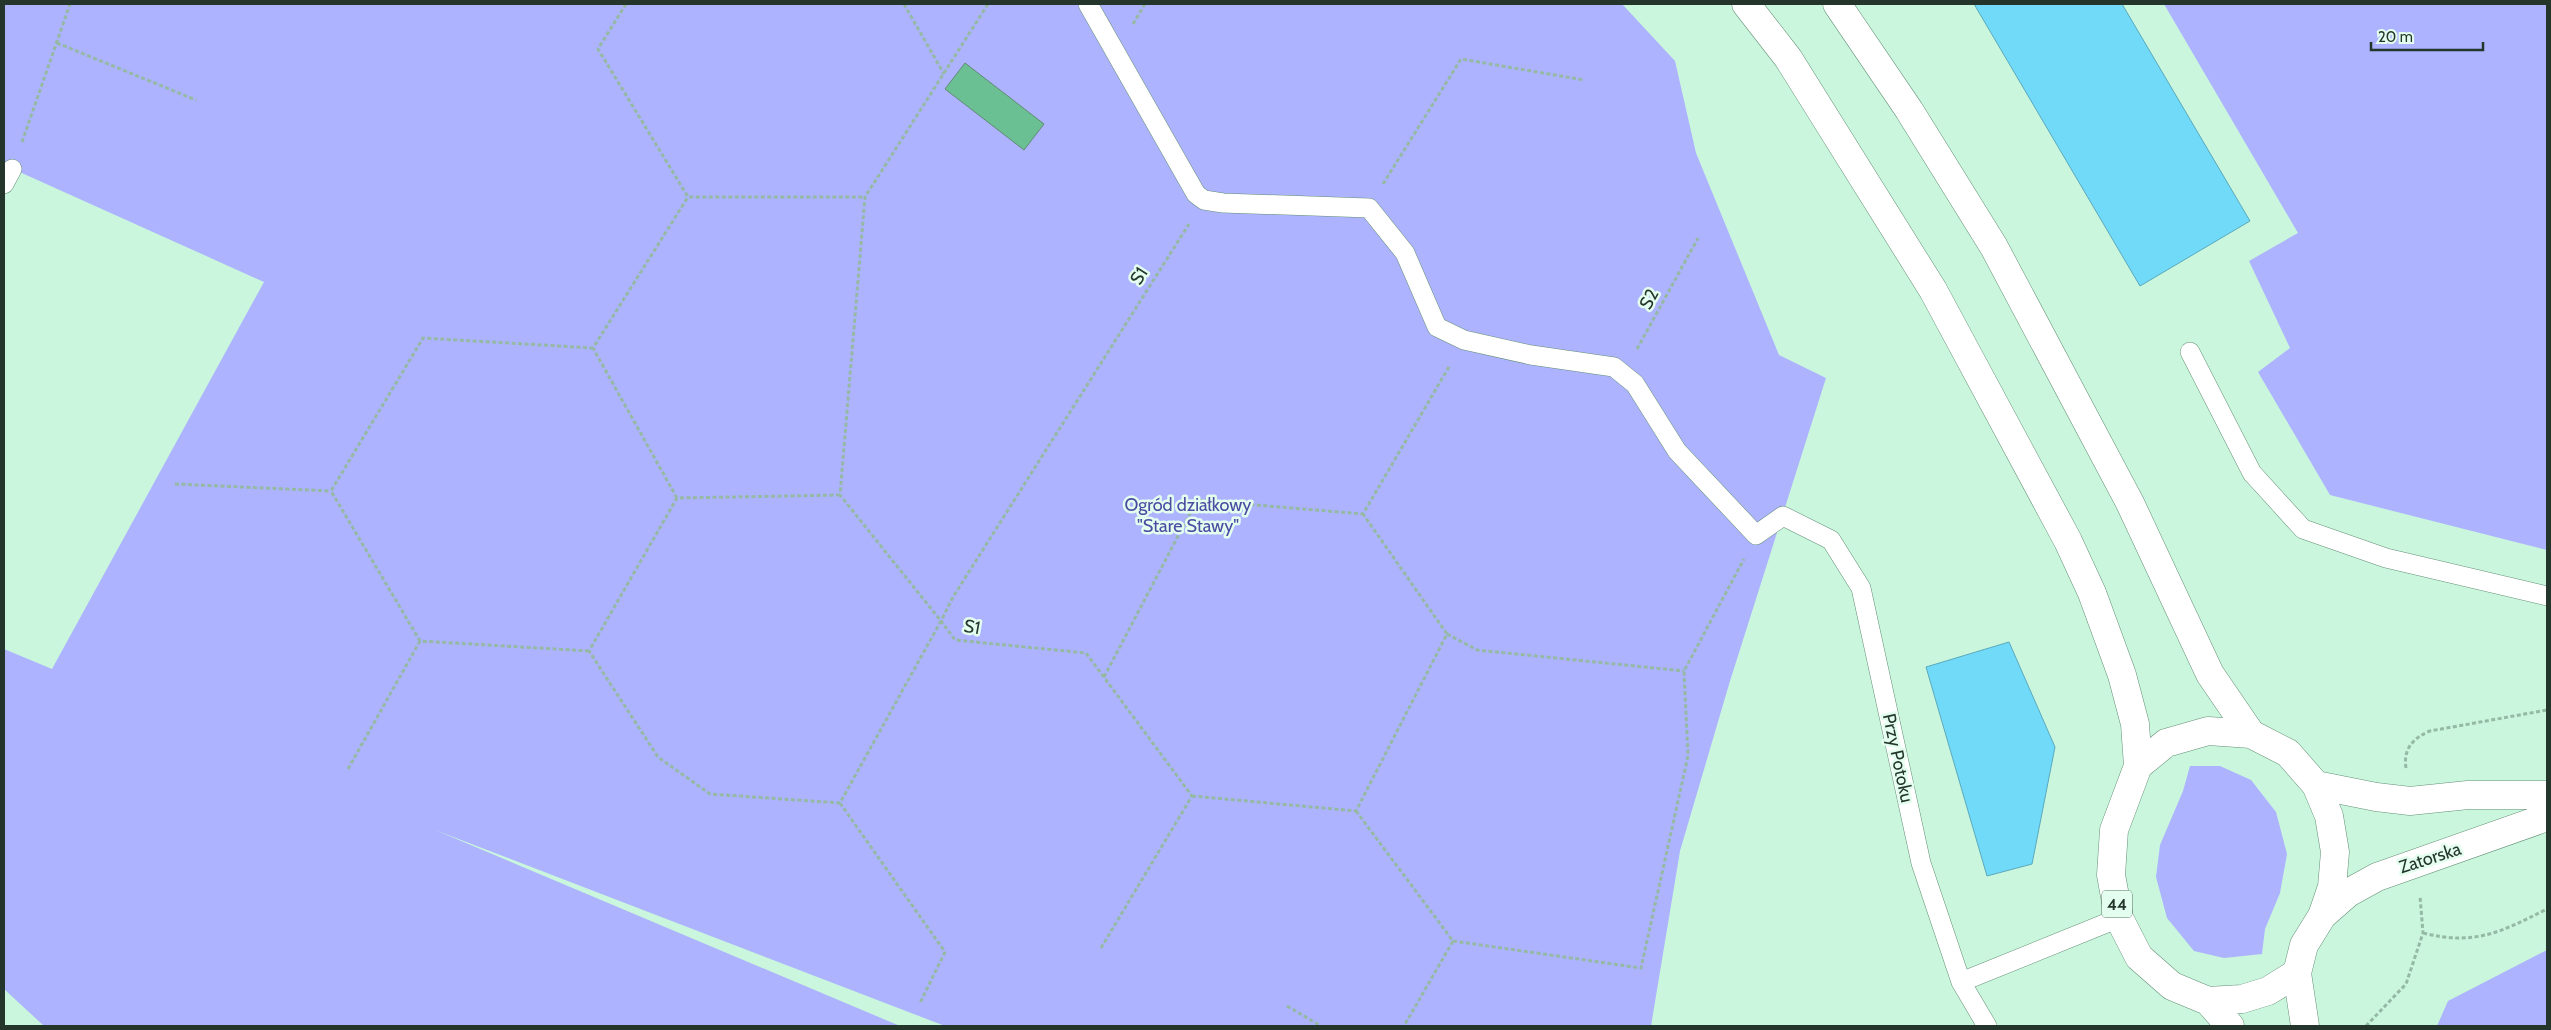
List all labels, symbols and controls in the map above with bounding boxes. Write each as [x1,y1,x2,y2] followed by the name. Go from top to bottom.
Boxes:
[2371,20,2484,52] scale bar
[2378,28,2413,46] text: 20 m
[1125,263,1153,289] street label: S1
[1635,285,1663,313] street label: S2
[1125,494,1251,537] park label: Ogród działkowy "Stare Stawy"
[962,615,982,639] street label: S1
[1878,711,1918,805] street label: Przy Potoku
[2396,838,2464,878] street label: Zatorska
[2102,891,2132,918] road number: 44

